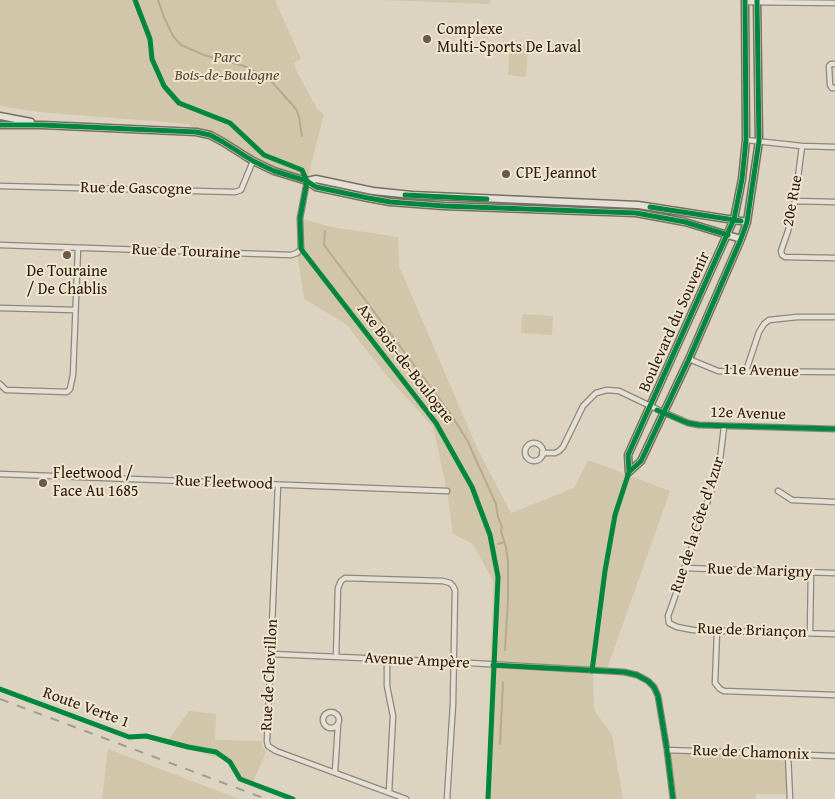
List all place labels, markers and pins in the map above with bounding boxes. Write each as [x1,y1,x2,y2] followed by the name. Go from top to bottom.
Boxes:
[437,20,581,58] place label: Complexe Multi-Sports De Laval
[421,33,433,45] marker: Complexe Multi-Sports De Laval
[516,164,597,184] place label: CPE Jeannot
[500,168,512,180] marker: CPE Jeannot
[61,249,73,261] marker: De Touraine / De Chablis
[27,262,107,300] place label: De Touraine / De Chablis
[53,464,139,502] place label: Fleetwood / Face Au 1685
[37,477,49,489] marker: Fleetwood / Face Au 1685

